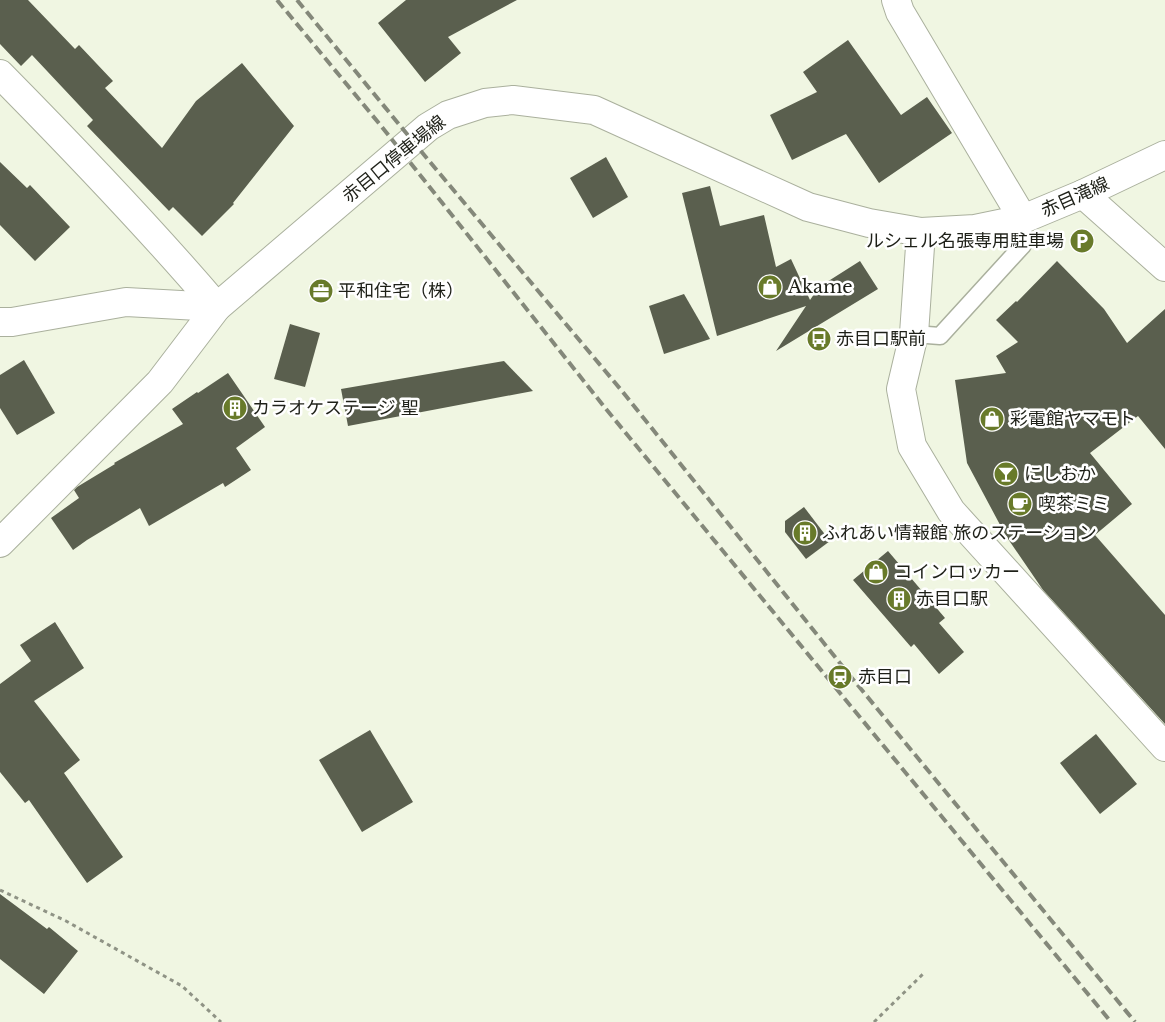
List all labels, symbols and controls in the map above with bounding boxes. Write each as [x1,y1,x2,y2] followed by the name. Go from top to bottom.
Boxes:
[338,111,450,207] street label: 赤目口停車場線
[1038,172,1112,222] street label: 赤目滝線
[1069,228,1095,254] parking icon: ルシェル名張専用駐車場
[866,230,1064,252] place label: ルシェル名張専用駐車場
[757,274,783,300] shop icon: Akame
[787,276,853,298] place label: Akame
[308,278,334,304] office icon: 平和住宅（株）
[338,280,464,302] place label: 平和住宅（株）
[806,326,832,352] bus stop icon: 赤目口駅前
[836,328,926,350] place label: 赤目口駅前
[222,395,248,421] building icon: カラオケステージ 聖
[252,397,419,419] place label: カラオケステージ 聖
[979,406,1005,432] shop icon: 彩電館ヤマモト
[1010,408,1136,430] place label: 彩電館ヤマモト
[993,461,1019,487] bar icon: にしおか
[1024,463,1096,485] place label: にしおか
[1007,491,1033,517] cafe icon: 喫茶ミミ
[1038,493,1110,515] place label: 喫茶ミミ
[792,520,818,546] building icon: ふれあい情報館 旅のステーション
[822,522,1097,544] place label: ふれあい情報館 旅のステーション
[863,559,889,585] shop icon: コインロッカー
[894,561,1020,583] place label: コインロッカー
[886,586,912,612] building icon: 赤目口駅
[916,588,988,610] place label: 赤目口駅
[827,664,853,690] station icon: 赤目口
[858,666,912,688] place label: 赤目口

